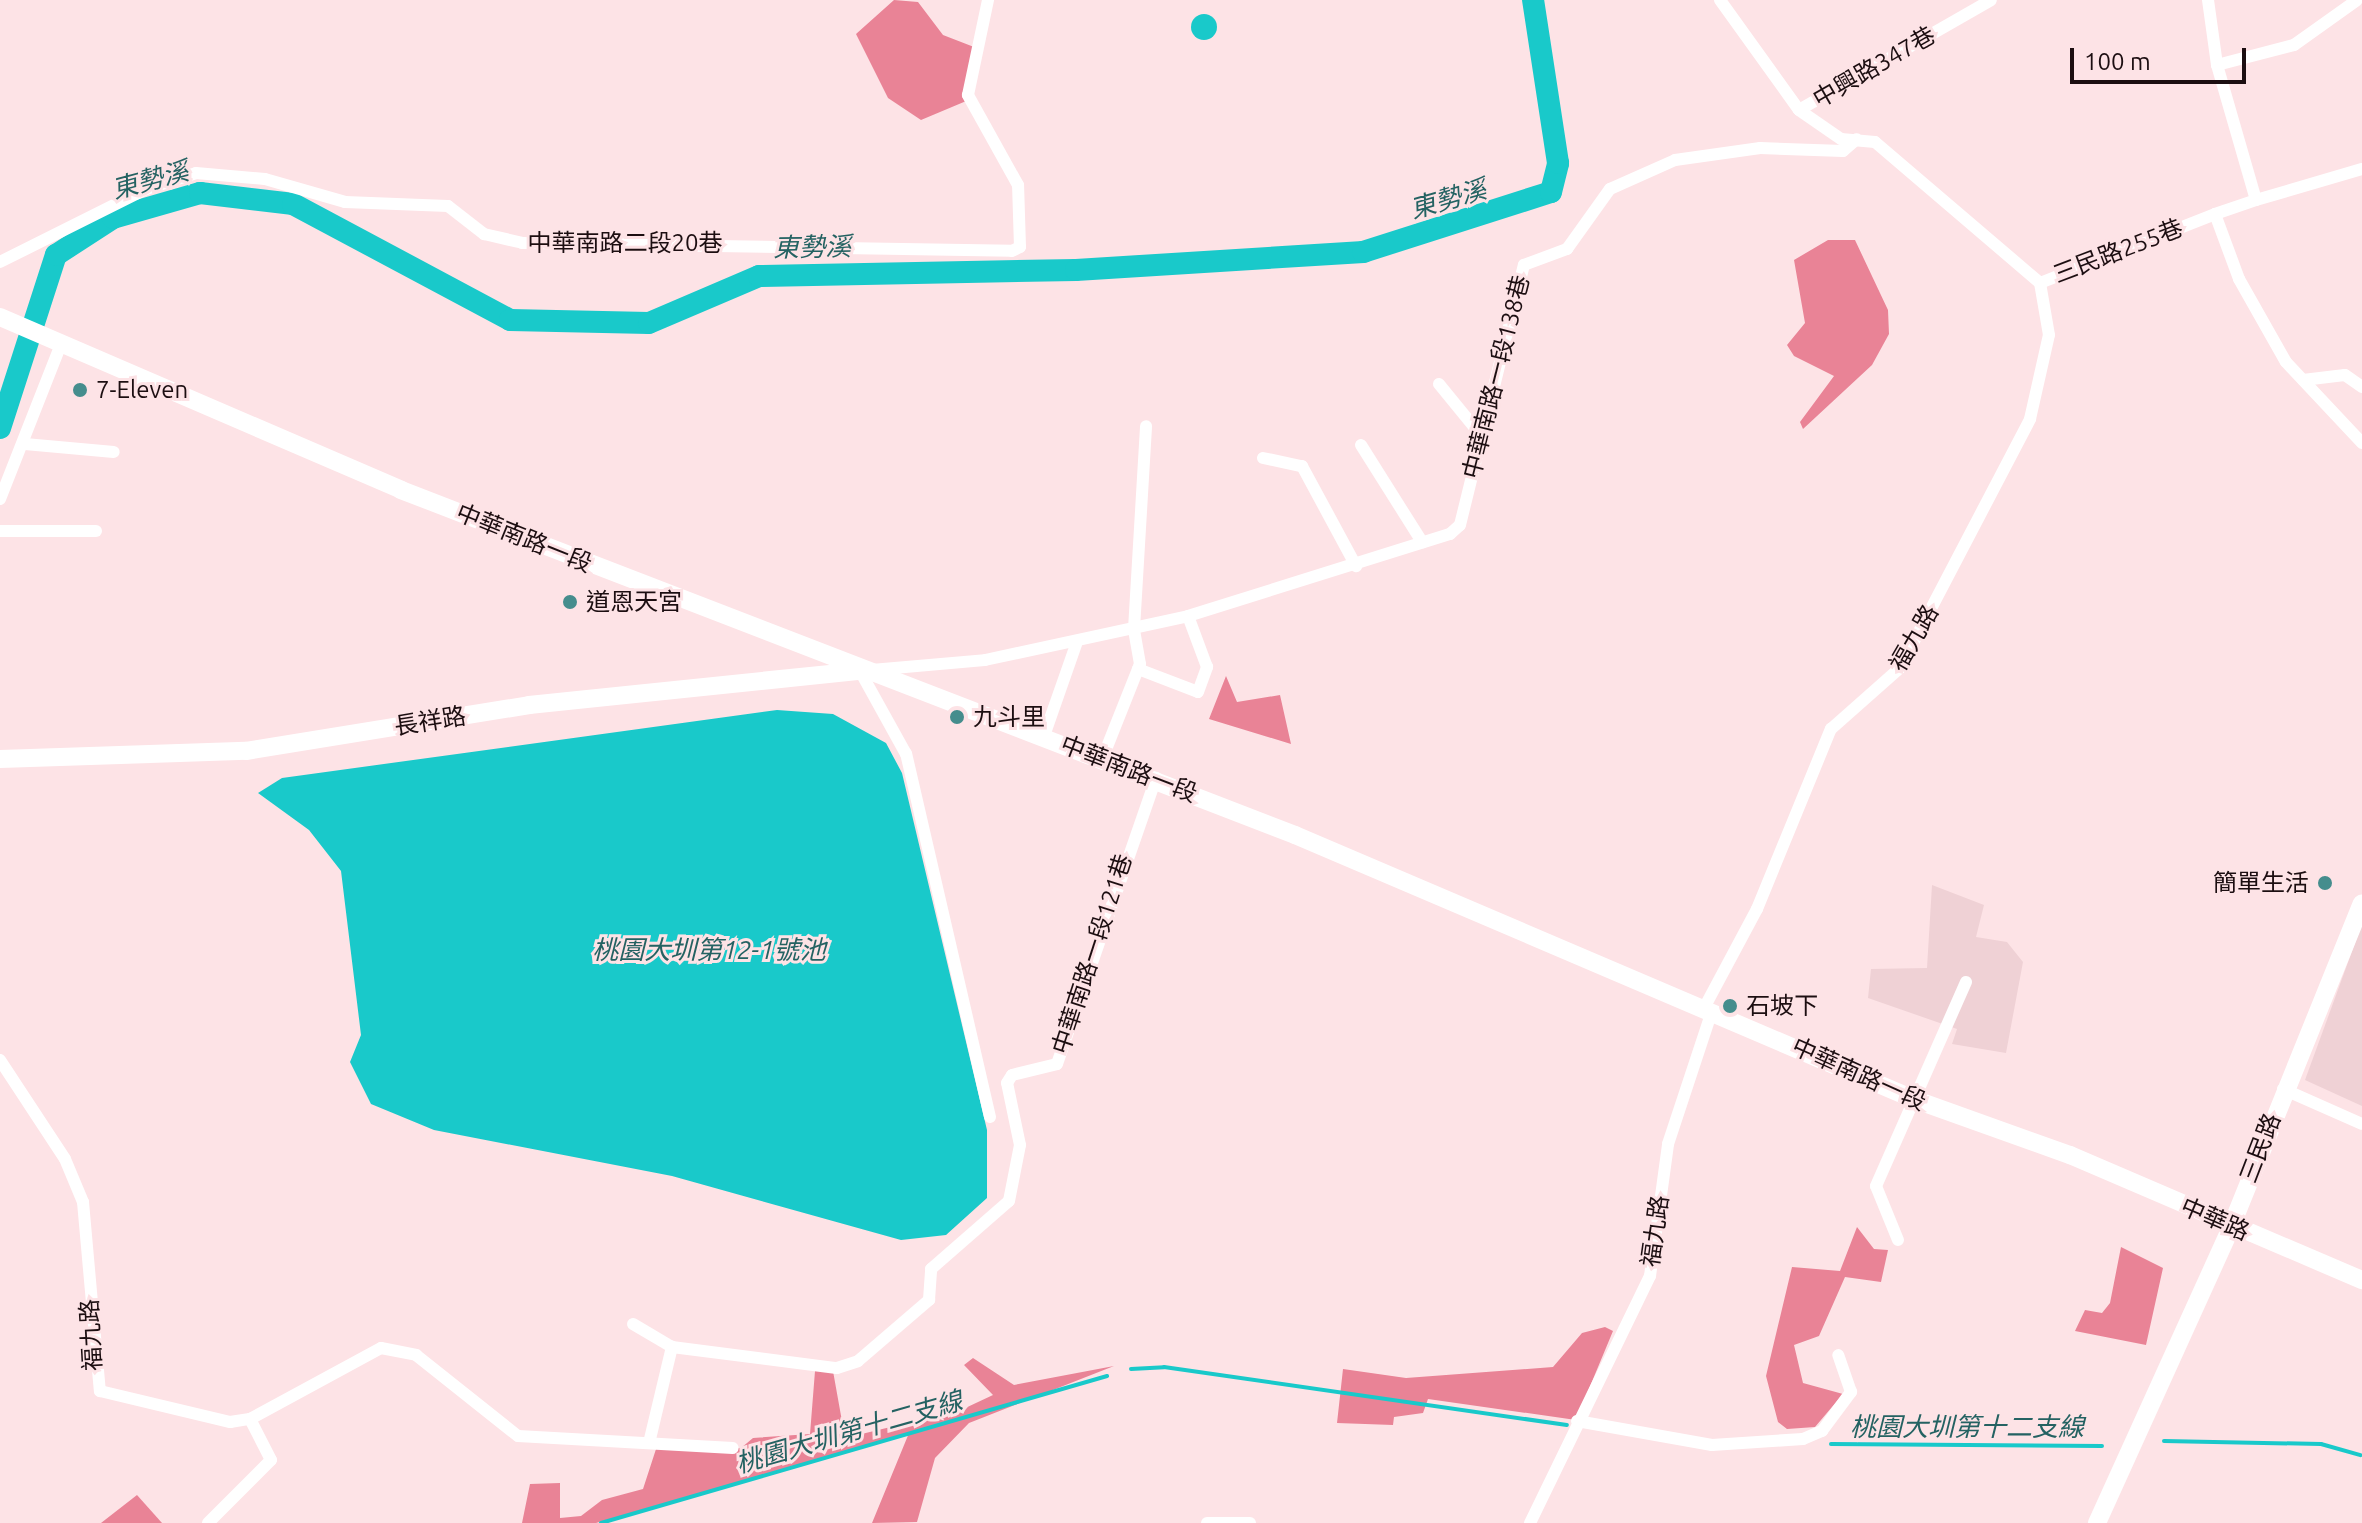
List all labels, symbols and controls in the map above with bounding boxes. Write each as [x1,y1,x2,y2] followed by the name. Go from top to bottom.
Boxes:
[1808,20,1940,114] street label: 中興路347巷
[2074,32,2250,82] scale bar
[2084,48,2151,75] text: 100 m
[108,155,192,205] water label: 東勢溪
[1406,173,1490,225] water label: 東勢溪
[2049,213,2187,289] street label: 三民路255巷
[527,229,723,257] street label: 中華南路二段20巷
[773,231,851,263] water label: 東勢溪
[1457,272,1535,482] street label: 中華南路一段138巷
[96,376,188,404] place label: 7-Eleven
[71,381,89,399] marker: 7-Eleven
[452,498,596,578] street label: 中華南路一段
[586,588,682,616] place label: 道恩天宮
[561,593,579,611] marker: 道恩天宮
[1884,600,1944,676] street label: 福九路
[392,701,468,741] street label: 長祥路
[973,703,1045,731] place label: 九斗里
[948,708,966,726] marker: 九斗里
[1057,730,1201,808] street label: 中華南路一段
[1046,850,1138,1058] street label: 中華南路一段121巷
[2213,869,2309,897] place label: 簡單生活
[2316,874,2334,892] marker: 簡單生活
[592,934,826,966] water label: 桃園大圳第12-1號池
[1746,992,1818,1020] place label: 石坡下
[1721,997,1739,1015] marker: 石坡下
[1787,1032,1931,1116] street label: 中華南路一段
[2234,1109,2286,1187] street label: 三民路
[2176,1192,2254,1246] street label: 中華路
[1636,1193,1674,1269] street label: 福九路
[75,1298,107,1372] street label: 福九路
[732,1385,966,1479] water label: 桃園大圳第十二支線
[1850,1411,2084,1443] water label: 桃園大圳第十二支線

